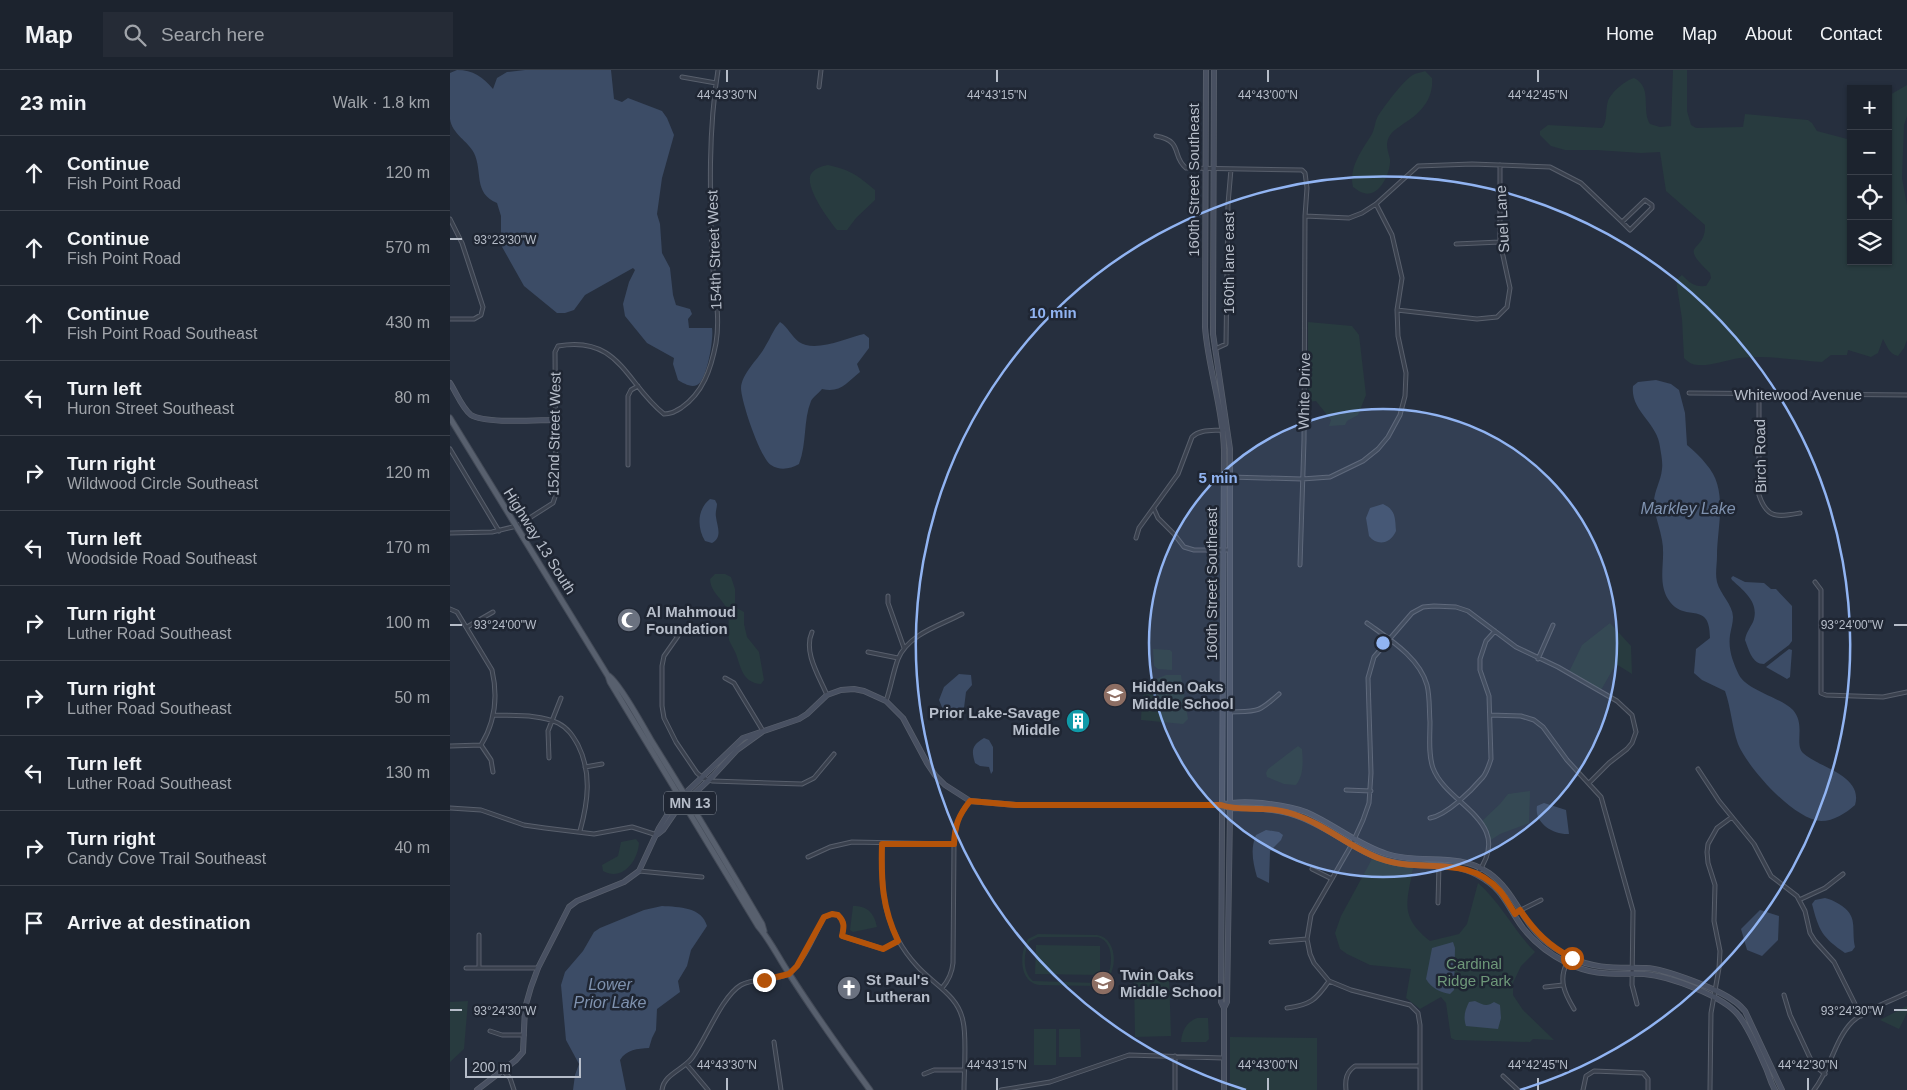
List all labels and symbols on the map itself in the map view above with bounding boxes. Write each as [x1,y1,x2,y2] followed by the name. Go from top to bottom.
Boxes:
[697,88,757,102] text: 44°43'30"N
[967,88,1027,102] text: 44°43'15"N
[1238,88,1298,102] text: 44°43'00"N
[1508,88,1568,102] text: 44°42'45"N
[1185,102,1202,257] street label: 160th Street Southeast
[1492,185,1512,253] street label: Suel Lane
[703,189,725,310] street label: 154th Street West
[1220,211,1237,314] street label: 160th lane east
[474,233,537,247] text: 93°23'30"W
[1029,304,1077,321] text: 10 min
[1295,352,1313,430] street label: White Drive
[544,371,564,496] street label: 152nd Street West
[1734,386,1862,403] street label: Whitewood Avenue
[1751,419,1769,493] street label: Birch Road
[1198,469,1238,486] text: 5 min
[501,485,579,597] street label: Highway 13 South
[1640,500,1736,517] water label: Markley Lake
[1203,506,1220,661] street label: 160th Street Southeast
[646,603,736,637] place label: Al Mahmoud Foundation
[616,607,642,633] mosque icon: Al Mahmoud Foundation
[474,618,537,632] text: 93°24'00"W
[1821,618,1884,632] text: 93°24'00"W
[1374,634,1392,652] centre of rings
[1132,678,1234,712] place label: Hidden Oaks Middle School
[1102,682,1128,708] school or university icon: Hidden Oaks Middle School
[929,704,1060,738] place label: Prior Lake-Savage Middle
[1065,708,1091,734] building icon: Prior Lake-Savage Middle
[664,791,716,814] road number: MN 13
[1561,947,1584,970] route start
[1437,955,1512,989] park label: Cardinal Ridge Park
[1120,966,1222,1000] place label: Twin Oaks Middle School
[753,969,776,992] route end
[1090,970,1116,996] school or university icon: Twin Oaks Middle School
[866,971,930,1005] place label: St Paul's Lutheran
[836,975,862,1001] church icon: St Paul's Lutheran
[574,976,647,1011] water label: Lower Prior Lake
[474,1004,537,1018] text: 93°24'30"W
[1821,1004,1884,1018] text: 93°24'30"W
[465,1055,581,1078] scale bar
[697,1058,757,1072] text: 44°43'30"N
[967,1058,1027,1072] text: 44°43'15"N
[1238,1058,1298,1072] text: 44°43'00"N
[1508,1058,1568,1072] text: 44°42'45"N
[1778,1058,1838,1072] text: 44°42'30"N

